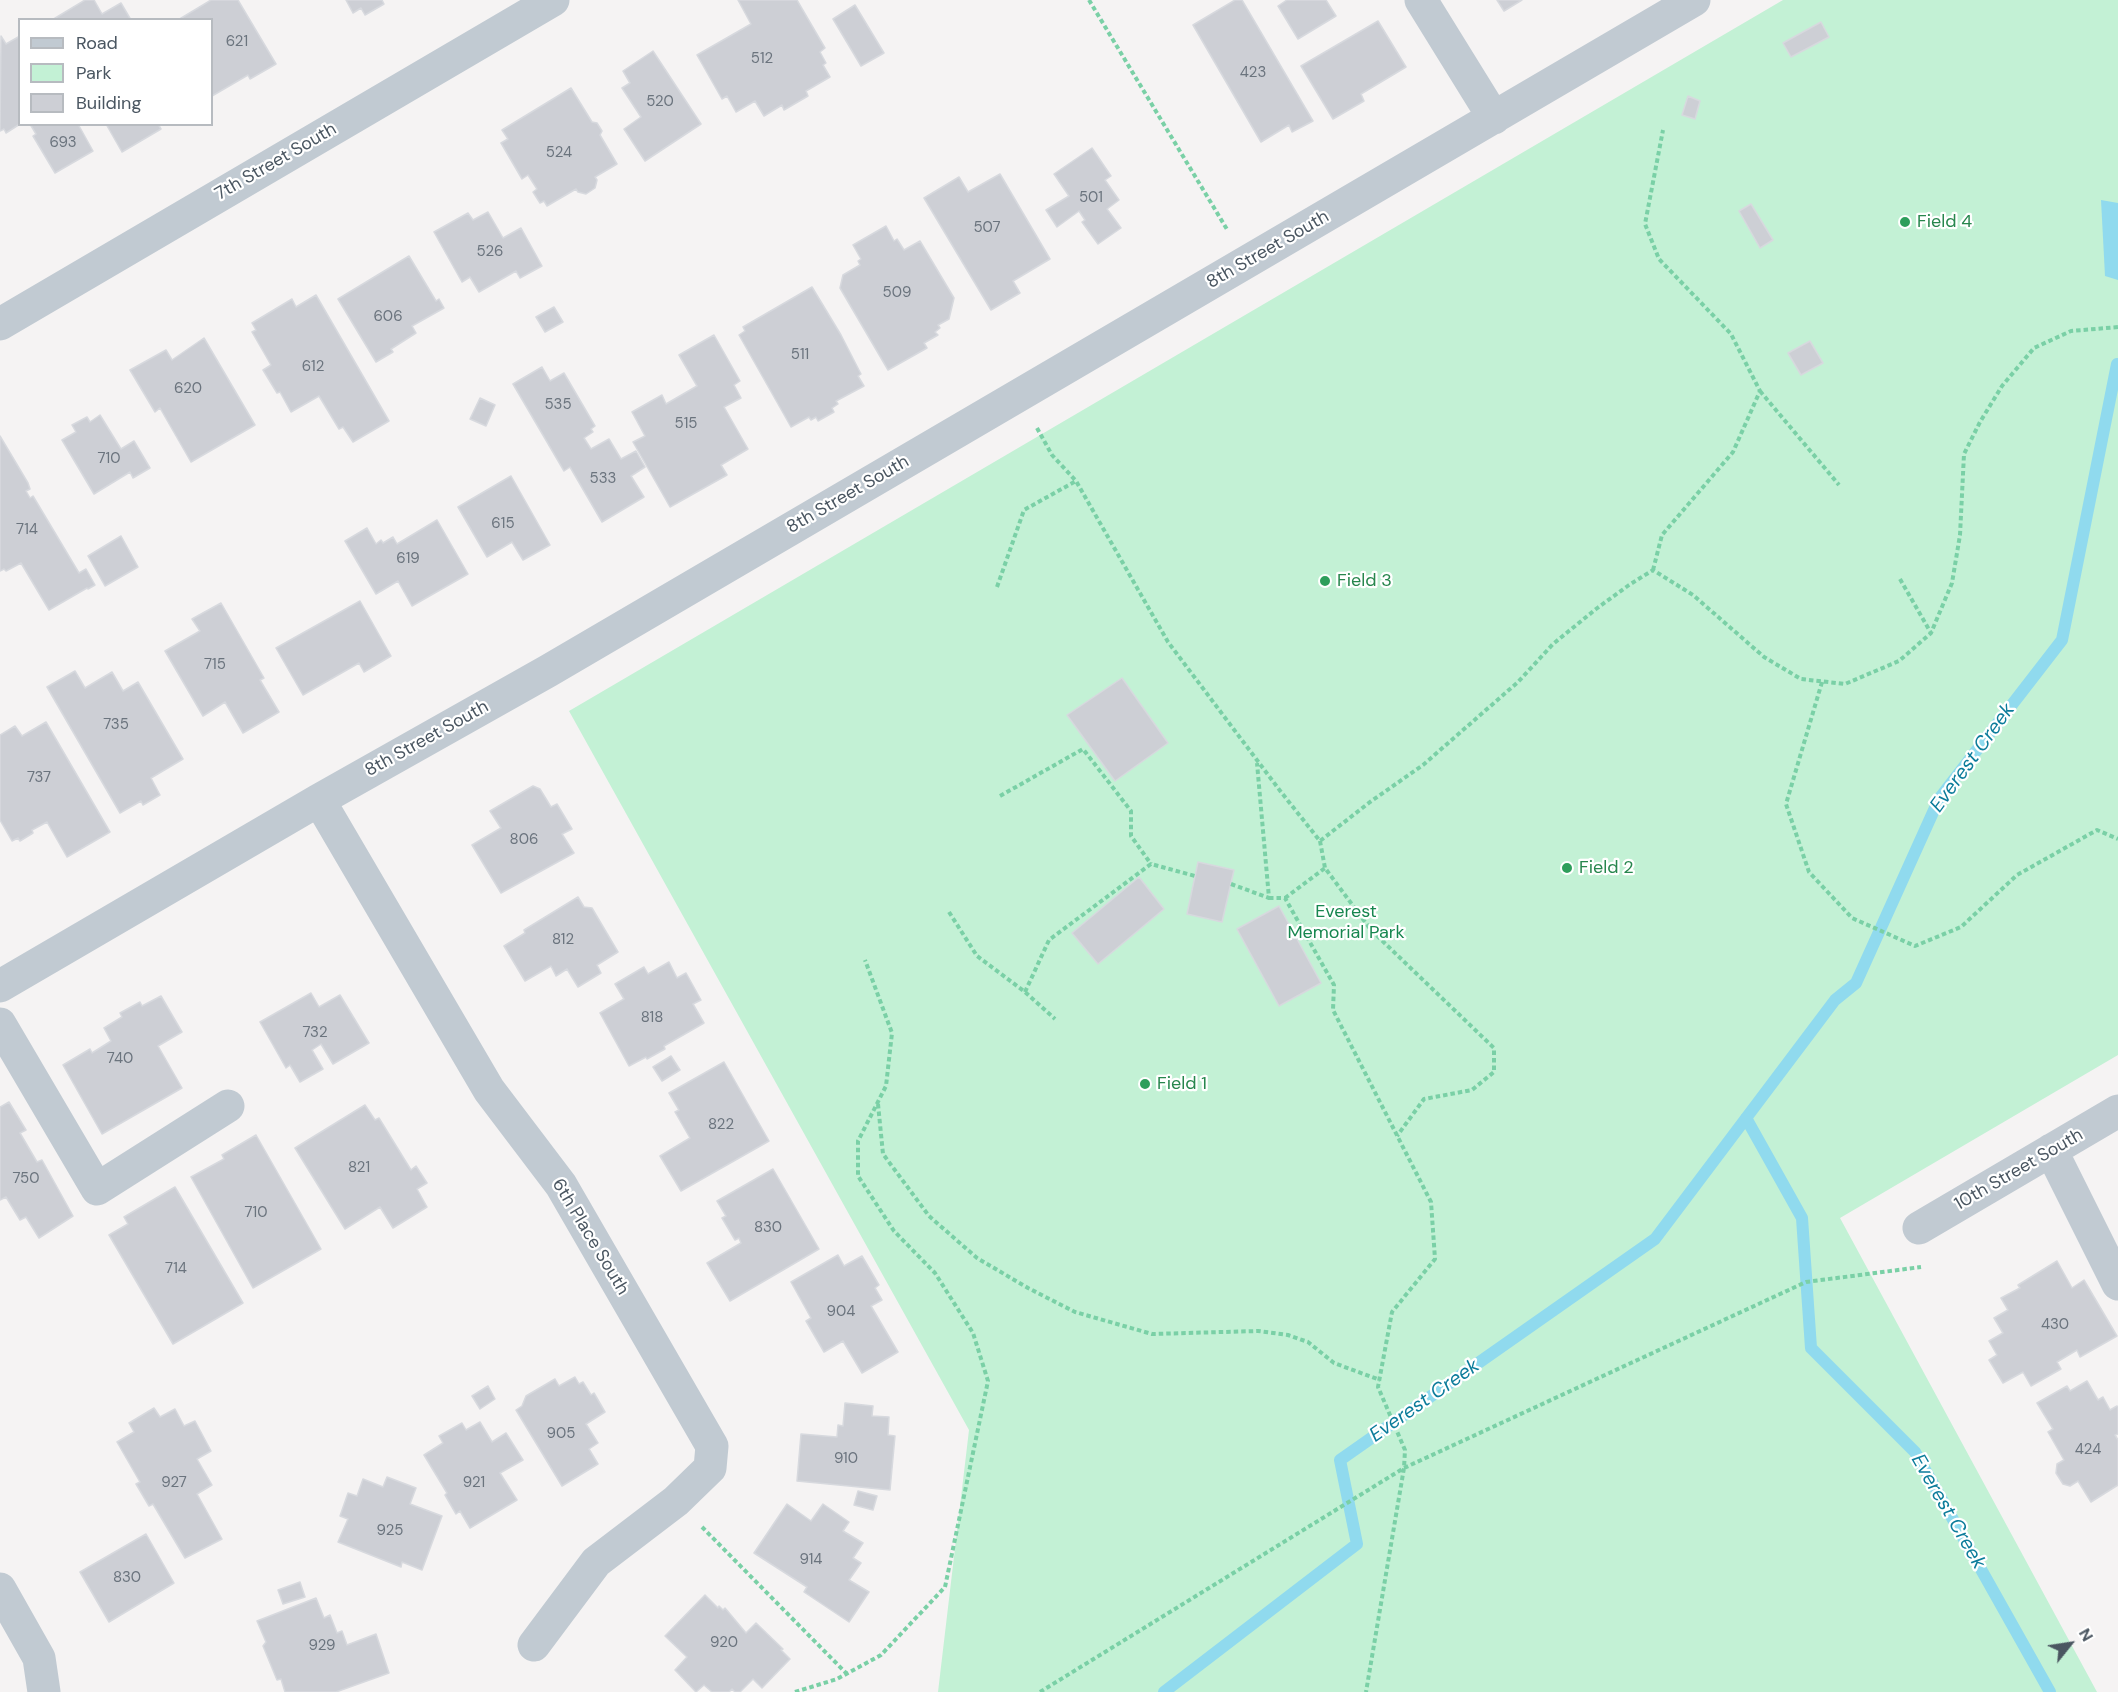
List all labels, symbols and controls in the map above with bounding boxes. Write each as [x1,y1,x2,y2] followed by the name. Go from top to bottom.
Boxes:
[18,18,213,126] legend
[76,31,118,55] text: Road
[226,33,248,51] house number: 621
[751,50,773,68] house number: 512
[76,61,112,85] text: Park
[1240,64,1266,82] house number: 423
[76,91,141,115] text: Building
[646,93,674,111] house number: 520
[212,119,340,205] street label: 7th Street South
[49,134,77,152] house number: 693
[546,144,572,162] house number: 524
[1079,189,1103,207] house number: 501
[1203,206,1333,294] street label: 8th Street South
[1917,211,1972,233] place label: Field 4
[1898,215,1912,229] marker: Field 4
[973,219,1001,237] house number: 507
[477,243,503,261] house number: 526
[883,284,911,302] house number: 509
[373,308,403,326] house number: 606
[791,346,809,364] house number: 511
[302,358,324,376] house number: 612
[174,380,202,398] house number: 620
[544,396,572,414] house number: 535
[675,415,697,433] house number: 515
[97,450,121,468] house number: 710
[783,451,913,539] street label: 8th Street South
[590,470,616,488] house number: 533
[491,515,515,533] house number: 615
[16,521,38,539] house number: 714
[396,550,420,568] house number: 619
[1337,570,1392,592] place label: Field 3
[1318,574,1332,588] marker: Field 3
[204,656,226,674] house number: 715
[362,696,492,782] street label: 8th Street South
[1925,699,2021,817] water label: Everest Creek
[103,716,129,734] house number: 735
[27,769,51,787] house number: 737
[510,831,538,849] house number: 806
[1579,857,1634,879] place label: Field 2
[1560,861,1574,875] marker: Field 2
[1287,901,1405,944] park label: Everest Memorial Park
[552,931,574,949] house number: 812
[641,1009,663,1027] house number: 818
[302,1024,328,1042] house number: 732
[107,1050,133,1068] house number: 740
[1157,1073,1207,1095] place label: Field 1
[1138,1077,1152,1091] marker: Field 1
[708,1116,734,1134] house number: 822
[1951,1124,2087,1216] street label: 10th Street South
[348,1159,370,1177] house number: 821
[13,1170,39,1188] house number: 750
[547,1175,633,1299] street label: 6th Place South
[244,1204,268,1222] house number: 710
[754,1219,782,1237] house number: 830
[165,1260,187,1278] house number: 714
[827,1303,855,1321] house number: 904
[2041,1316,2069,1334] house number: 430
[1365,1354,1485,1448] water label: Everest Creek
[547,1425,575,1443] house number: 905
[2075,1441,2101,1459] house number: 424
[834,1450,858,1468] house number: 910
[1905,1450,1991,1574] water label: Everest Creek
[161,1474,187,1492] house number: 927
[463,1474,485,1492] house number: 921
[377,1522,403,1540] house number: 925
[800,1551,822,1569] house number: 914
[113,1569,141,1587] house number: 830
[2040,1614,2100,1674] north arrow
[2074,1624,2098,1645] text: N
[710,1634,738,1652] house number: 920
[308,1637,336,1655] house number: 929

